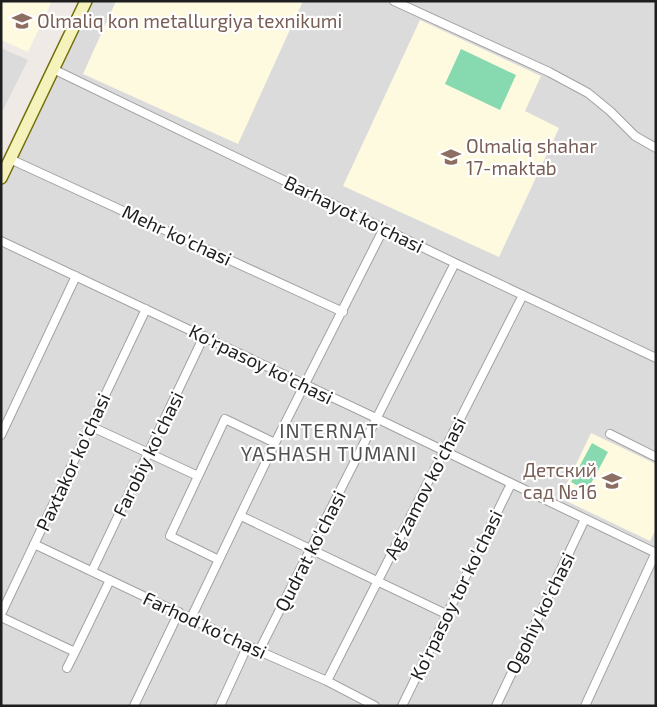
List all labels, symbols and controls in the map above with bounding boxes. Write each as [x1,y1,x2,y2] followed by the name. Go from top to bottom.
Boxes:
[37,9,342,32] place label: Olmaliq kon metallurgiya texnikumi
[11,10,33,32] school or university icon: Olmaliq kon metallurgiya texnikumi
[466,134,597,179] place label: Olmaliq shahar 17-maktab
[440,146,462,168] school or university icon: Olmaliq shahar 17-maktab
[281,170,428,257] street label: Barhayot ko'chasi
[119,199,236,270] street label: Mehr ko'chasi
[185,319,337,408] street label: Ko‘rpasoy ko'chasi
[107,387,188,520] street label: Farobiy ko'chasi
[31,389,115,534] street label: Paxtakor ko'chasi
[379,413,470,563] street label: Ag‘zamov ko'chasi
[241,418,417,465] district label: INTERNAT YASHASH TUMANI
[523,458,597,503] place label: Детский сад №16
[601,470,623,492] school or university icon: Детский сад №16
[269,487,350,615] street label: Qudrat ko'chasi
[404,506,507,684] street label: Ko‘rpasoy tor ko'chasi
[500,548,579,677] street label: Ogohiy ko'chasi
[140,586,271,663] street label: Farhod ko'chasi

